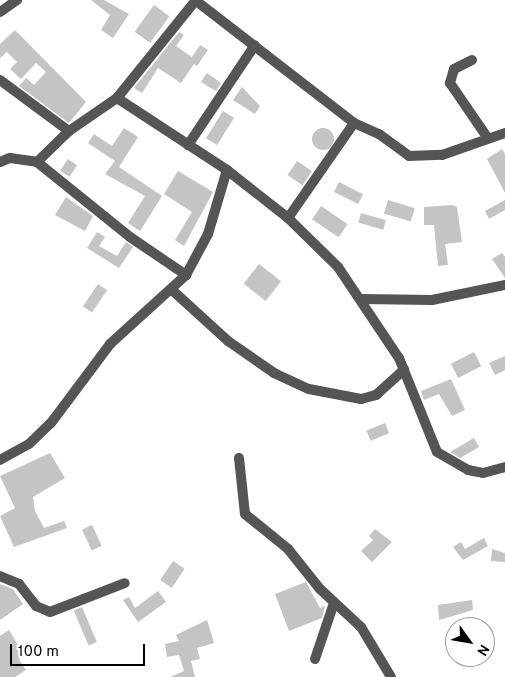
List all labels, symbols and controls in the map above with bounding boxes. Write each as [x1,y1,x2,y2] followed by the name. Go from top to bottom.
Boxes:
[445,617,495,667] north arrow
[12,634,148,666] scale bar
[472,641,492,658] text: N
[18,643,59,662] text: 100 m

